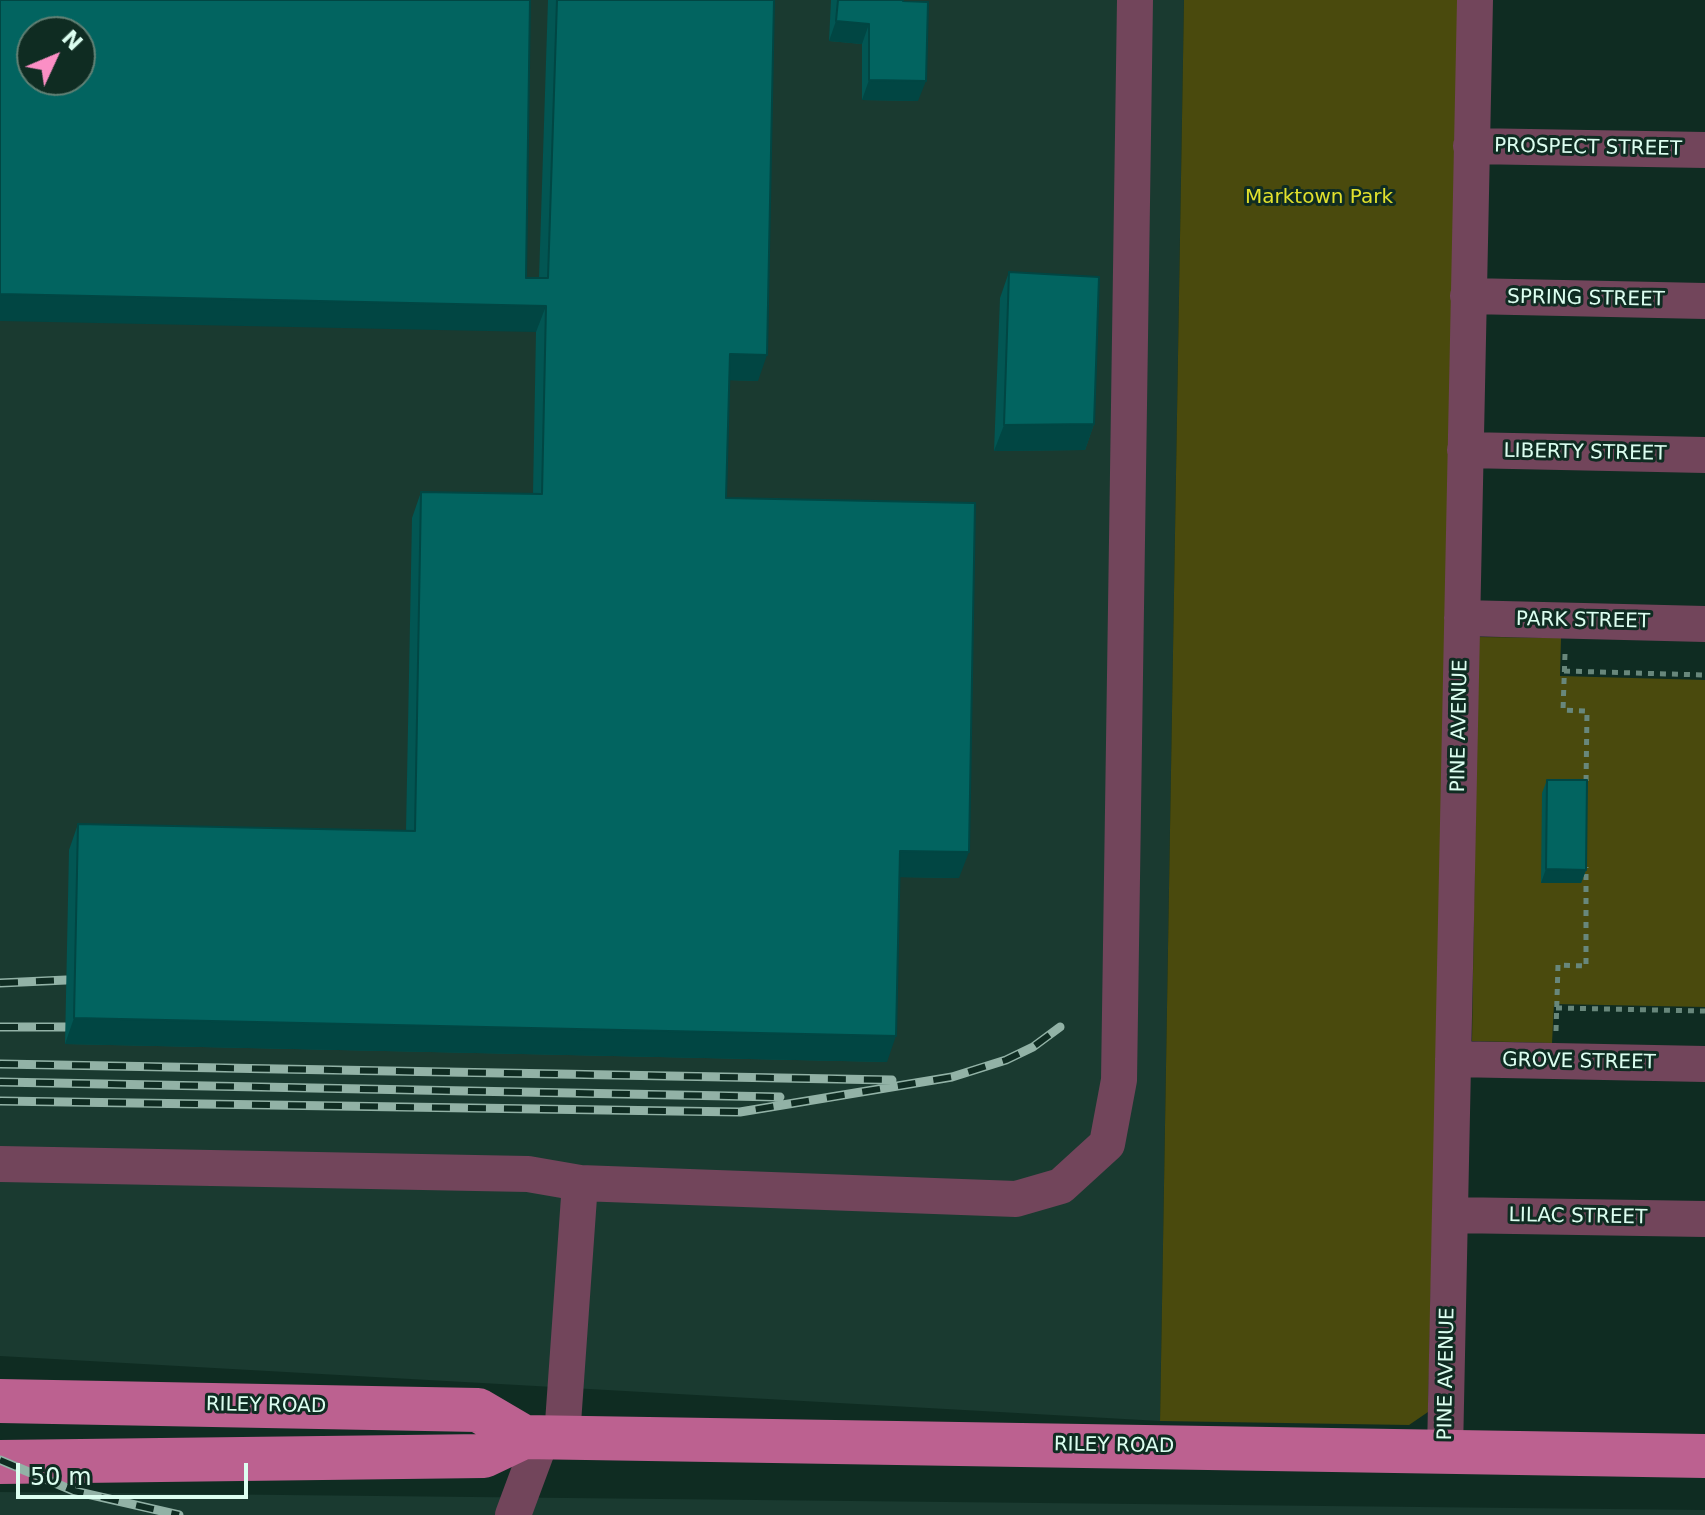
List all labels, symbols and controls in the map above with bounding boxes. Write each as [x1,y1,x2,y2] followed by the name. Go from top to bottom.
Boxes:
[16,16,96,96] north arrow
[57,25,88,56] text: N
[1494,134,1682,162] street label: PROSPECT STREET
[1245,186,1393,210] park label: Marktown Park
[1507,286,1665,312] street label: SPRING STREET
[1503,440,1667,466] street label: LIBERTY STREET
[1516,608,1650,634] street label: PARK STREET
[1447,659,1473,793] street label: PINE AVENUE
[1502,1049,1656,1075] street label: GROVE STREET
[1509,1204,1647,1230] street label: LILAC STREET
[1434,1307,1460,1441] street label: PINE AVENUE
[206,1393,326,1419] street label: RILEY ROAD
[1054,1433,1174,1459] street label: RILEY ROAD
[20,1447,252,1497] scale bar
[30,1463,92,1491] text: 50 m

